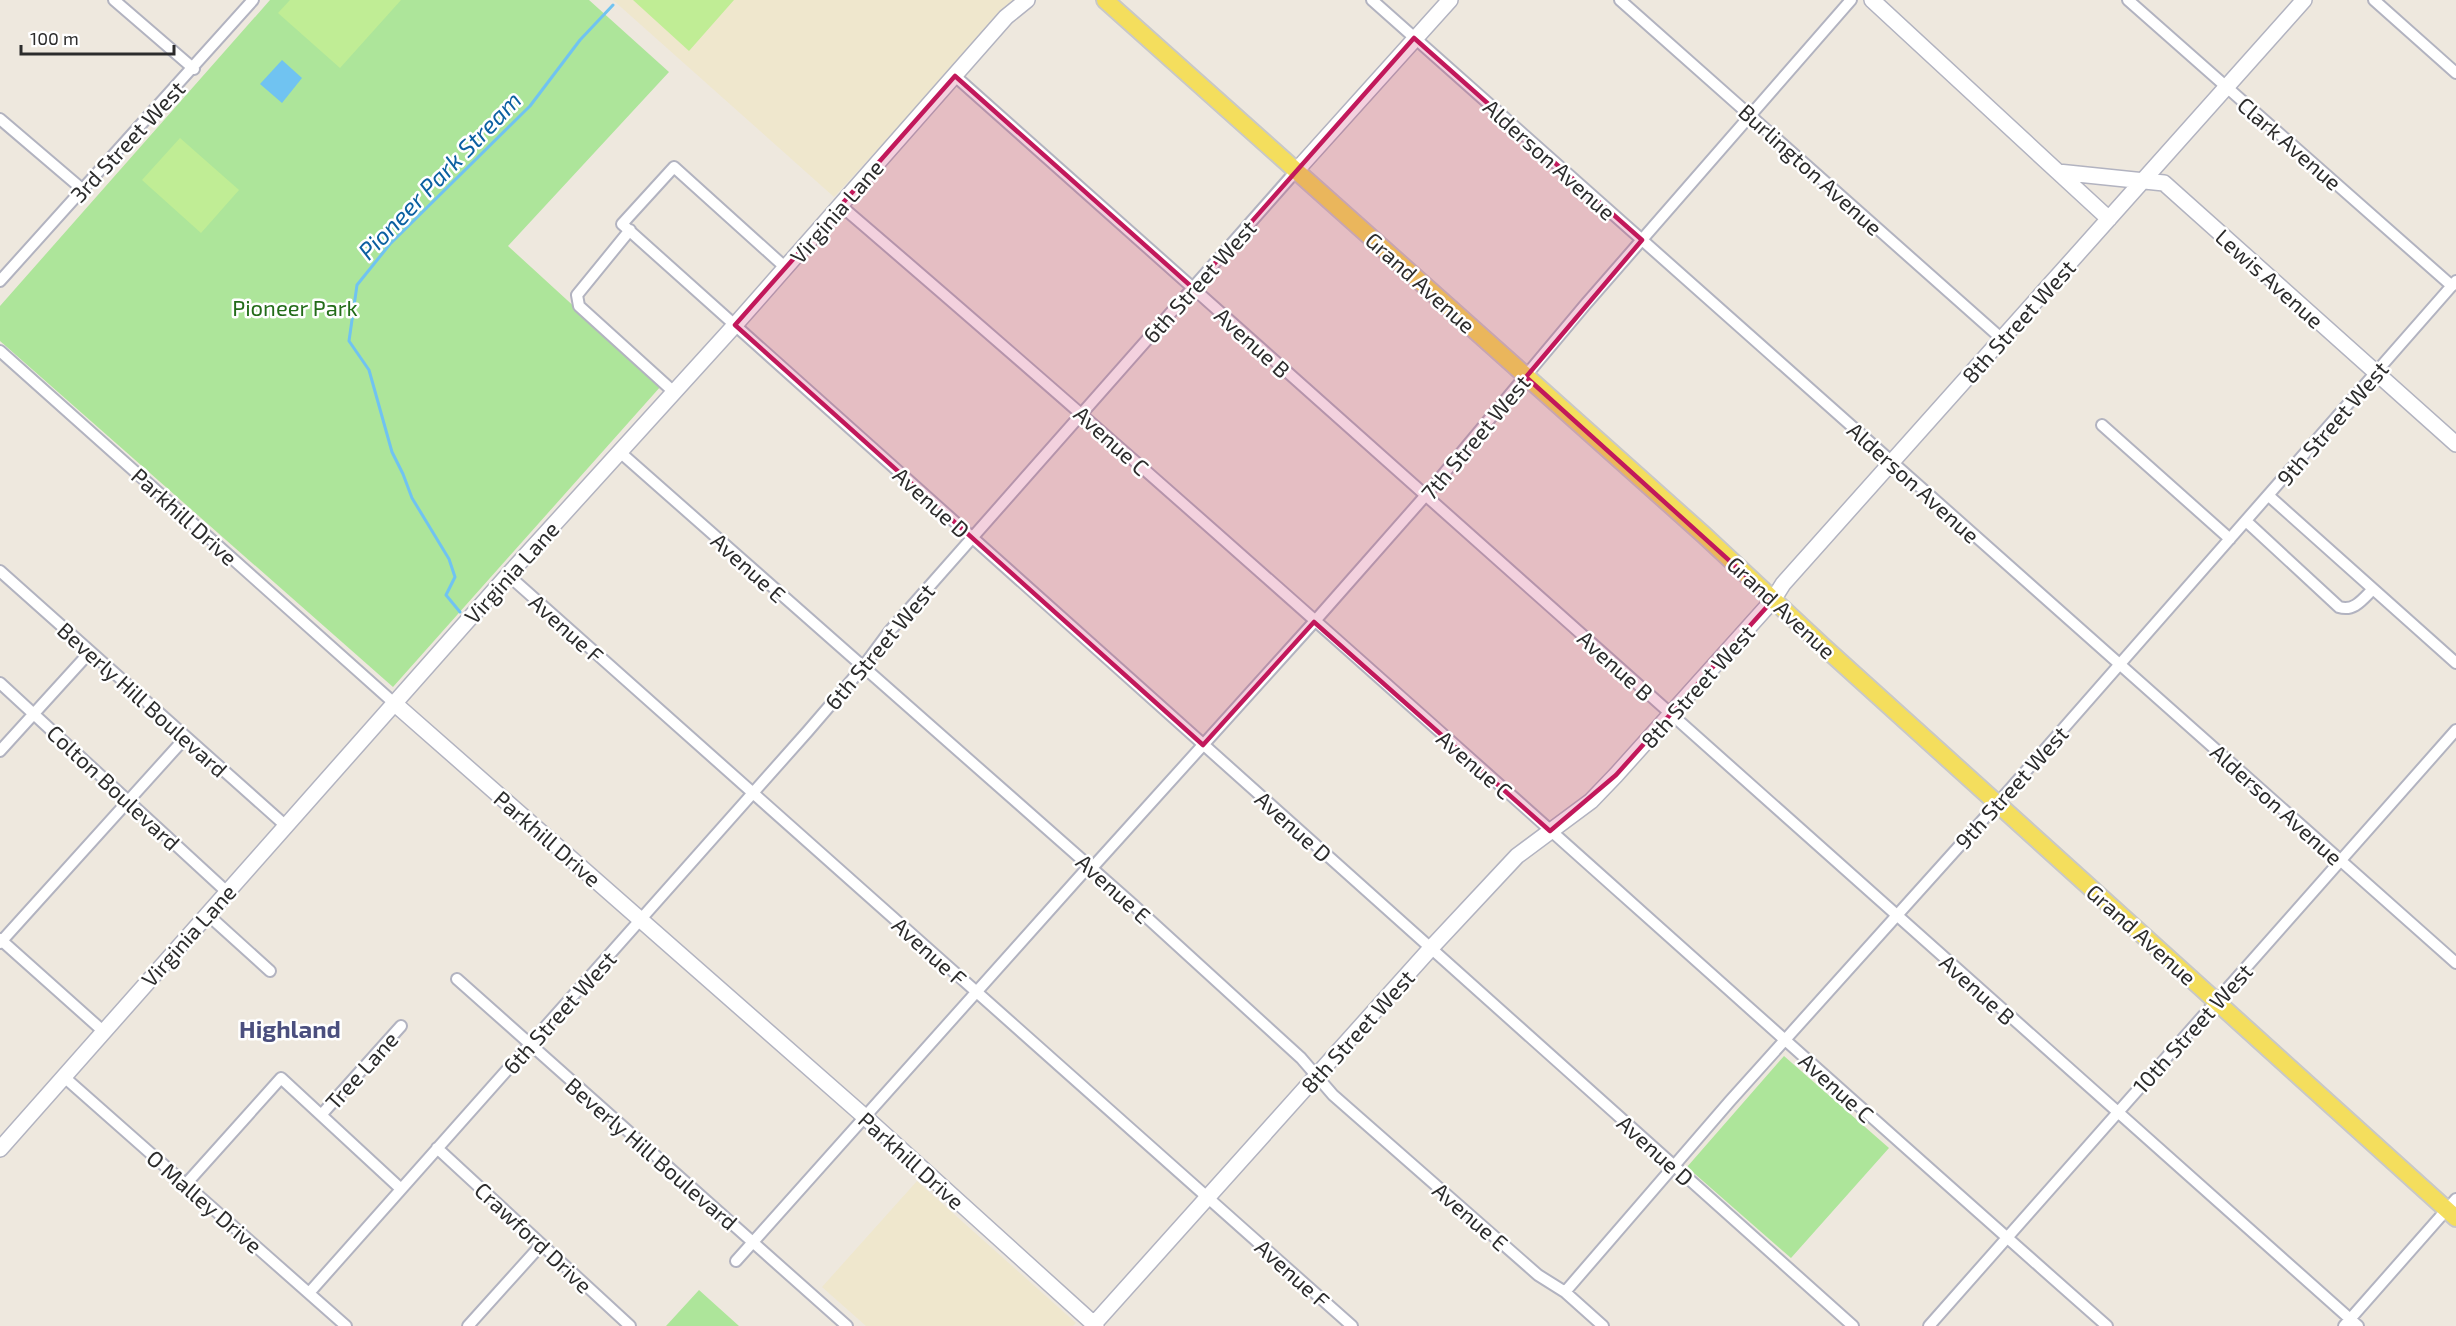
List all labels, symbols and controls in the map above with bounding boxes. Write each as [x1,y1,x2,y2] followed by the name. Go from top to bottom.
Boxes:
[21,18,174,56] scale bar
[30,27,79,49] text: 100 m
[64,75,190,207] street label: 3rd Street West
[351,85,527,265] water label: Pioneer Park Stream
[2233,91,2347,195] street label: Clark Avenue
[1479,93,1621,225] street label: Alderson Avenue
[1734,98,1888,240] street label: Burlington Avenue
[784,154,888,268] street label: Virginia Lane
[1137,214,1261,348] street label: 6th Street West
[2211,223,2329,333] street label: Lewis Avenue
[1361,226,1481,338] street label: Grand Avenue
[1956,254,2080,388] street label: 8th Street West
[232,294,358,320] park label: Pioneer Park
[1210,301,1296,383] street label: Avenue B
[2271,356,2393,490] street label: 9th Street West
[1415,369,1535,505] street label: 7th Street West
[1069,400,1155,480] street label: Avenue C
[1843,416,1985,548] street label: Alderson Avenue
[889,461,975,543] street label: Avenue D
[127,462,243,570] street label: Parkhill Drive
[458,516,564,628] street label: Virginia Lane
[707,527,791,607] street label: Avenue E
[1723,550,1841,664] street label: Grand Avenue
[819,578,939,714] street label: 6th Street West
[525,588,609,668] street label: Avenue F
[53,616,233,782] street label: Beverly Hill Boulevard
[1635,619,1759,753] street label: 8th Street West
[1573,624,1659,706] street label: Avenue B
[42,719,186,855] street label: Colton Boulevard
[1949,720,2073,854] street label: 9th Street West
[1432,724,1518,804] street label: Avenue C
[2206,738,2348,870] street label: Alderson Avenue
[489,785,607,891] street label: Parkhill Drive
[1251,785,1337,867] street label: Avenue D
[1072,848,1156,928] street label: Avenue E
[2082,878,2202,990] street label: Grand Avenue
[135,879,241,991] street label: Virginia Lane
[888,911,972,991] street label: Avenue F
[497,945,621,1079] street label: 6th Street West
[1935,948,2021,1030] street label: Avenue B
[2127,958,2257,1098] street label: 10th Street West
[1295,964,1419,1098] street label: 8th Street West
[239,1014,341,1043] district label: Highland
[319,1026,403,1114] street label: Tree Lane
[1794,1047,1880,1127] street label: Avenue C
[561,1071,743,1235] street label: Beverly Hill Boulevard
[854,1106,970,1214] street label: Parkhill Drive
[1613,1109,1699,1191] street label: Avenue D
[142,1144,268,1258] street label: O Malley Drive
[470,1176,598,1298] street label: Crawford Drive
[1428,1176,1514,1256] street label: Avenue E
[1251,1233,1335,1313] street label: Avenue F

